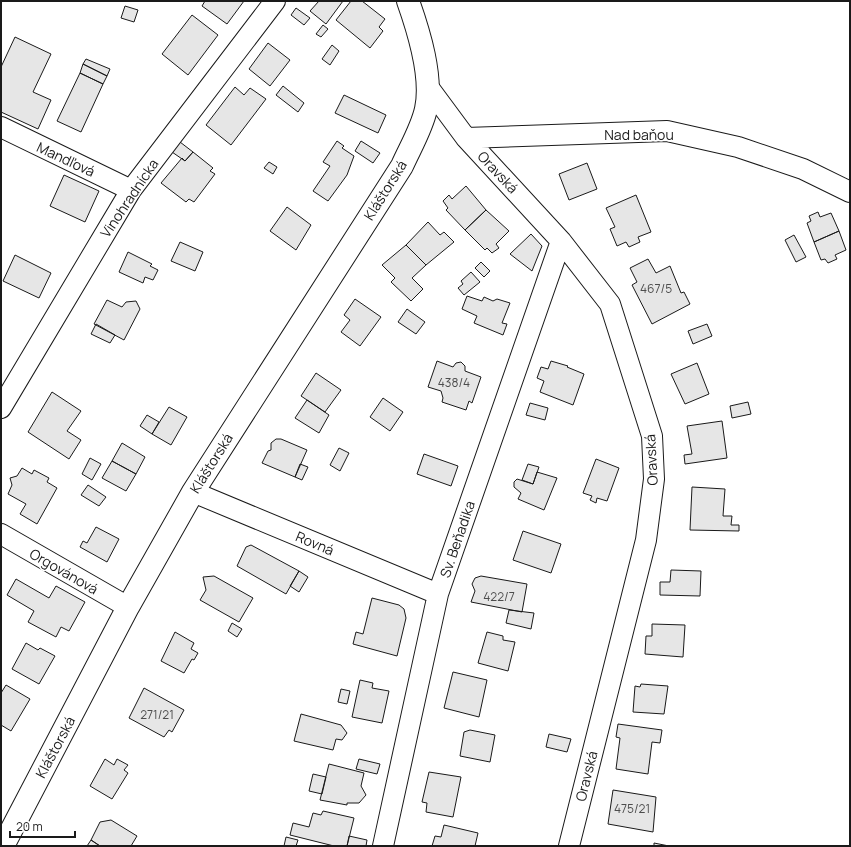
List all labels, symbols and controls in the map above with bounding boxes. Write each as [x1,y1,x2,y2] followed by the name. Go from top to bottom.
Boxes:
[604,125,674,144] street label: Nad baňou
[34,137,98,181] street label: Mandľová
[474,147,522,197] street label: Oravská
[96,155,162,241] street label: Vinohradnícka
[359,156,411,224] street label: Kláštorská
[640,280,672,297] house number: 467/5
[438,374,470,391] house number: 438/4
[185,429,237,497] street label: Kláštorská
[640,434,662,486] street label: Oravská
[435,498,479,580] street label: Sv. Beňadika
[293,526,337,560] street label: Rovná
[26,544,102,598] street label: Orgovánová
[483,588,515,605] house number: 422/7
[140,706,174,723] house number: 271/21
[31,713,79,781] street label: Kláštorská
[571,749,601,803] street label: Oravská
[614,800,650,817] house number: 475/21
[10,813,75,839] scale bar
[16,818,43,835] text: 20 m

